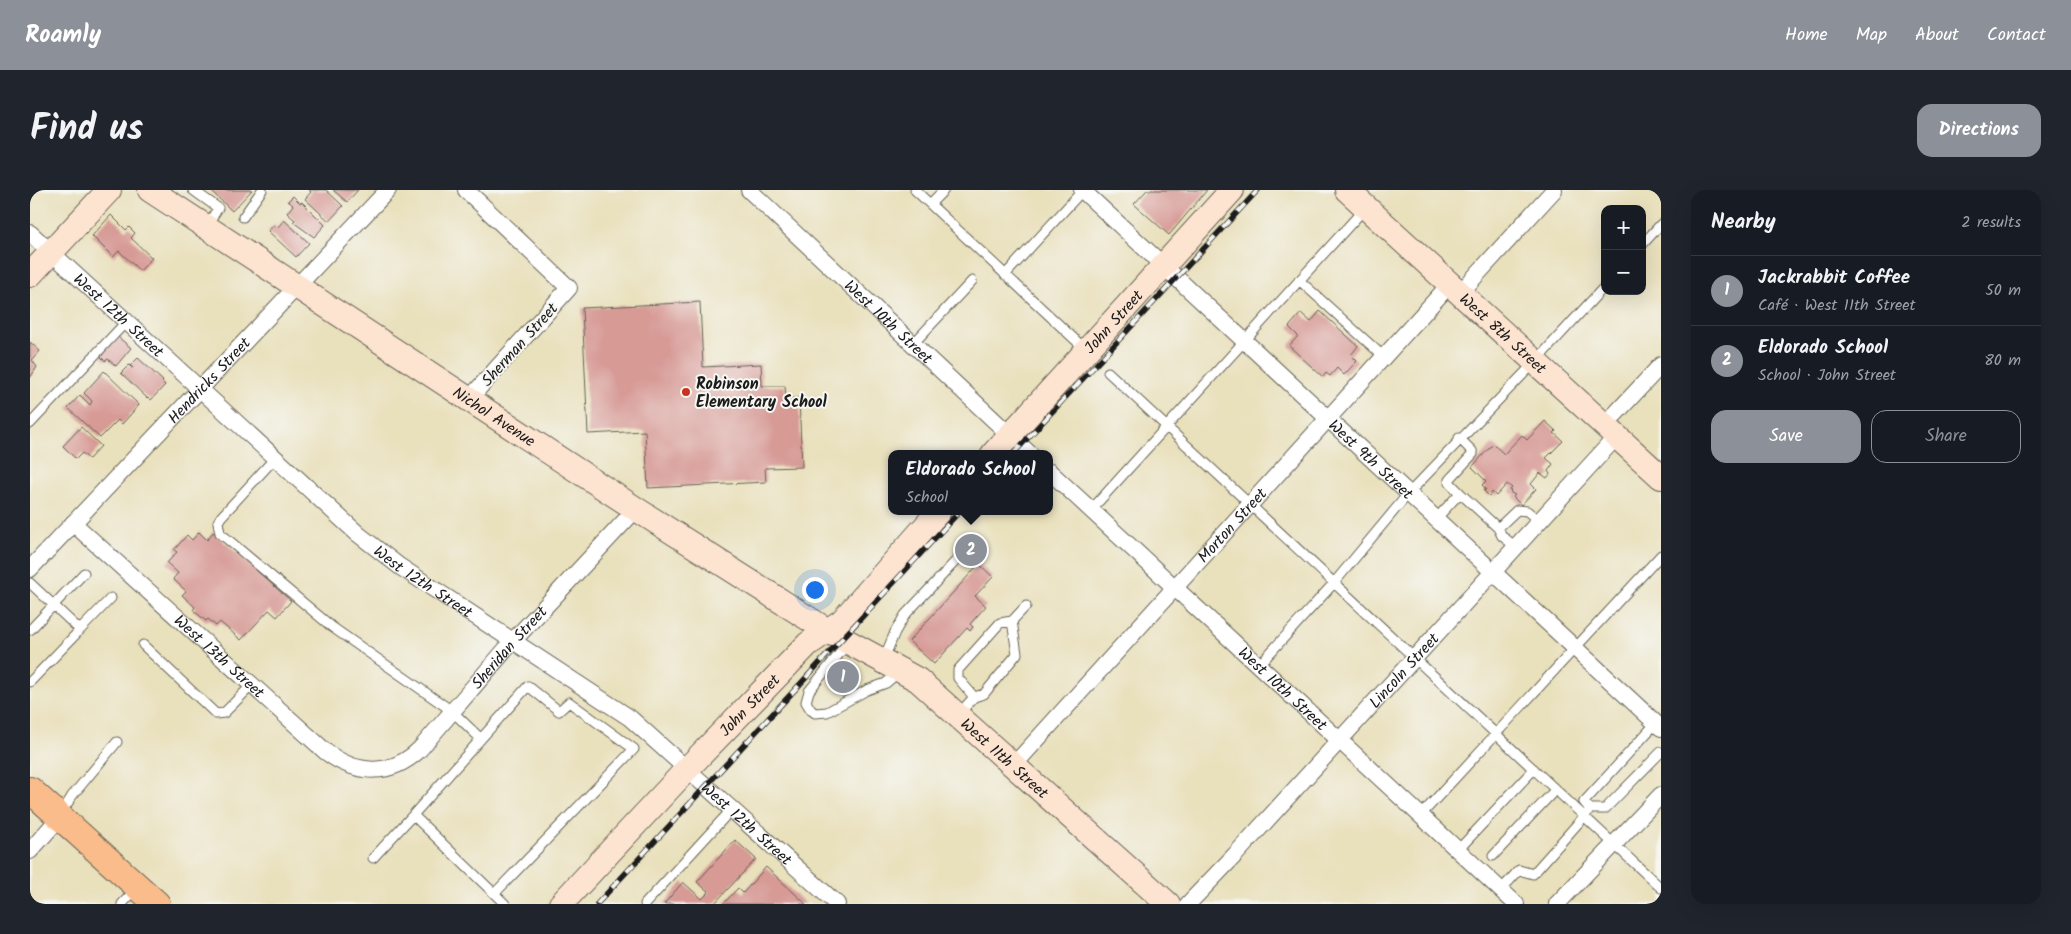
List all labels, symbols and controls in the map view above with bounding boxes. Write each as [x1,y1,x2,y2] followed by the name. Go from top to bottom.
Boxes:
[25,16,101,55] text: Roamly
[1785,21,1828,50] text: Home
[1856,21,1887,50] text: Map
[1915,21,1959,50] text: About
[1987,21,2046,50] text: Contact
[30,102,143,158] text: Find us
[1917,104,2041,157] button: Directions
[1601,205,1646,295] map controls
[1601,205,1646,250] button: +
[1711,206,1776,239] text: Nearby
[1961,210,2021,235] text: 2 results
[1601,250,1646,295] button: −
[1758,263,1910,293] text: Jackrabbit Coffee
[67,268,170,365] street label: West 12th Street
[838,274,939,371] street label: West 10th Street
[1725,278,1729,303] text: 1
[1985,278,2021,303] text: 50 m
[1079,284,1151,360] street label: John Street
[1453,288,1552,381] street label: West 8th Street
[1758,293,1916,318] text: Café · West 11th Street
[476,297,565,393] street label: Sherman Street
[162,331,258,430] street label: Hendricks Street
[1758,333,1888,363] text: Eldorado School
[1722,348,1732,373] text: 2
[1984,348,2021,373] text: 80 m
[1758,363,1896,388] text: School · John Street
[696,372,828,415] place label: Robinson Elementary School
[447,381,540,454] street label: Nichol Avenue
[680,386,692,398] marker: Robinson Elementary School
[1711,410,1861,463] button: Save
[1871,410,2021,463] button: Share
[1322,414,1419,507] street label: West 9th Street
[888,450,1053,515] popup
[905,455,1036,485] text: Eldorado School
[1192,482,1274,569] street label: Morton Street
[905,485,948,510] text: School
[955,531,987,569] pin: 2
[368,540,478,626] street label: West 12th Street
[802,577,828,603] your location
[466,600,554,695] street label: Sheridan Street
[168,609,270,705] street label: West 13th Street
[1363,627,1446,715] street label: Lincoln Street
[1232,641,1333,738] street label: West 10th Street
[827,658,859,696] pin: 1
[714,668,787,743] street label: John Street
[954,713,1054,806] street label: West 11th Street
[695,776,798,873] street label: West 12th Street

